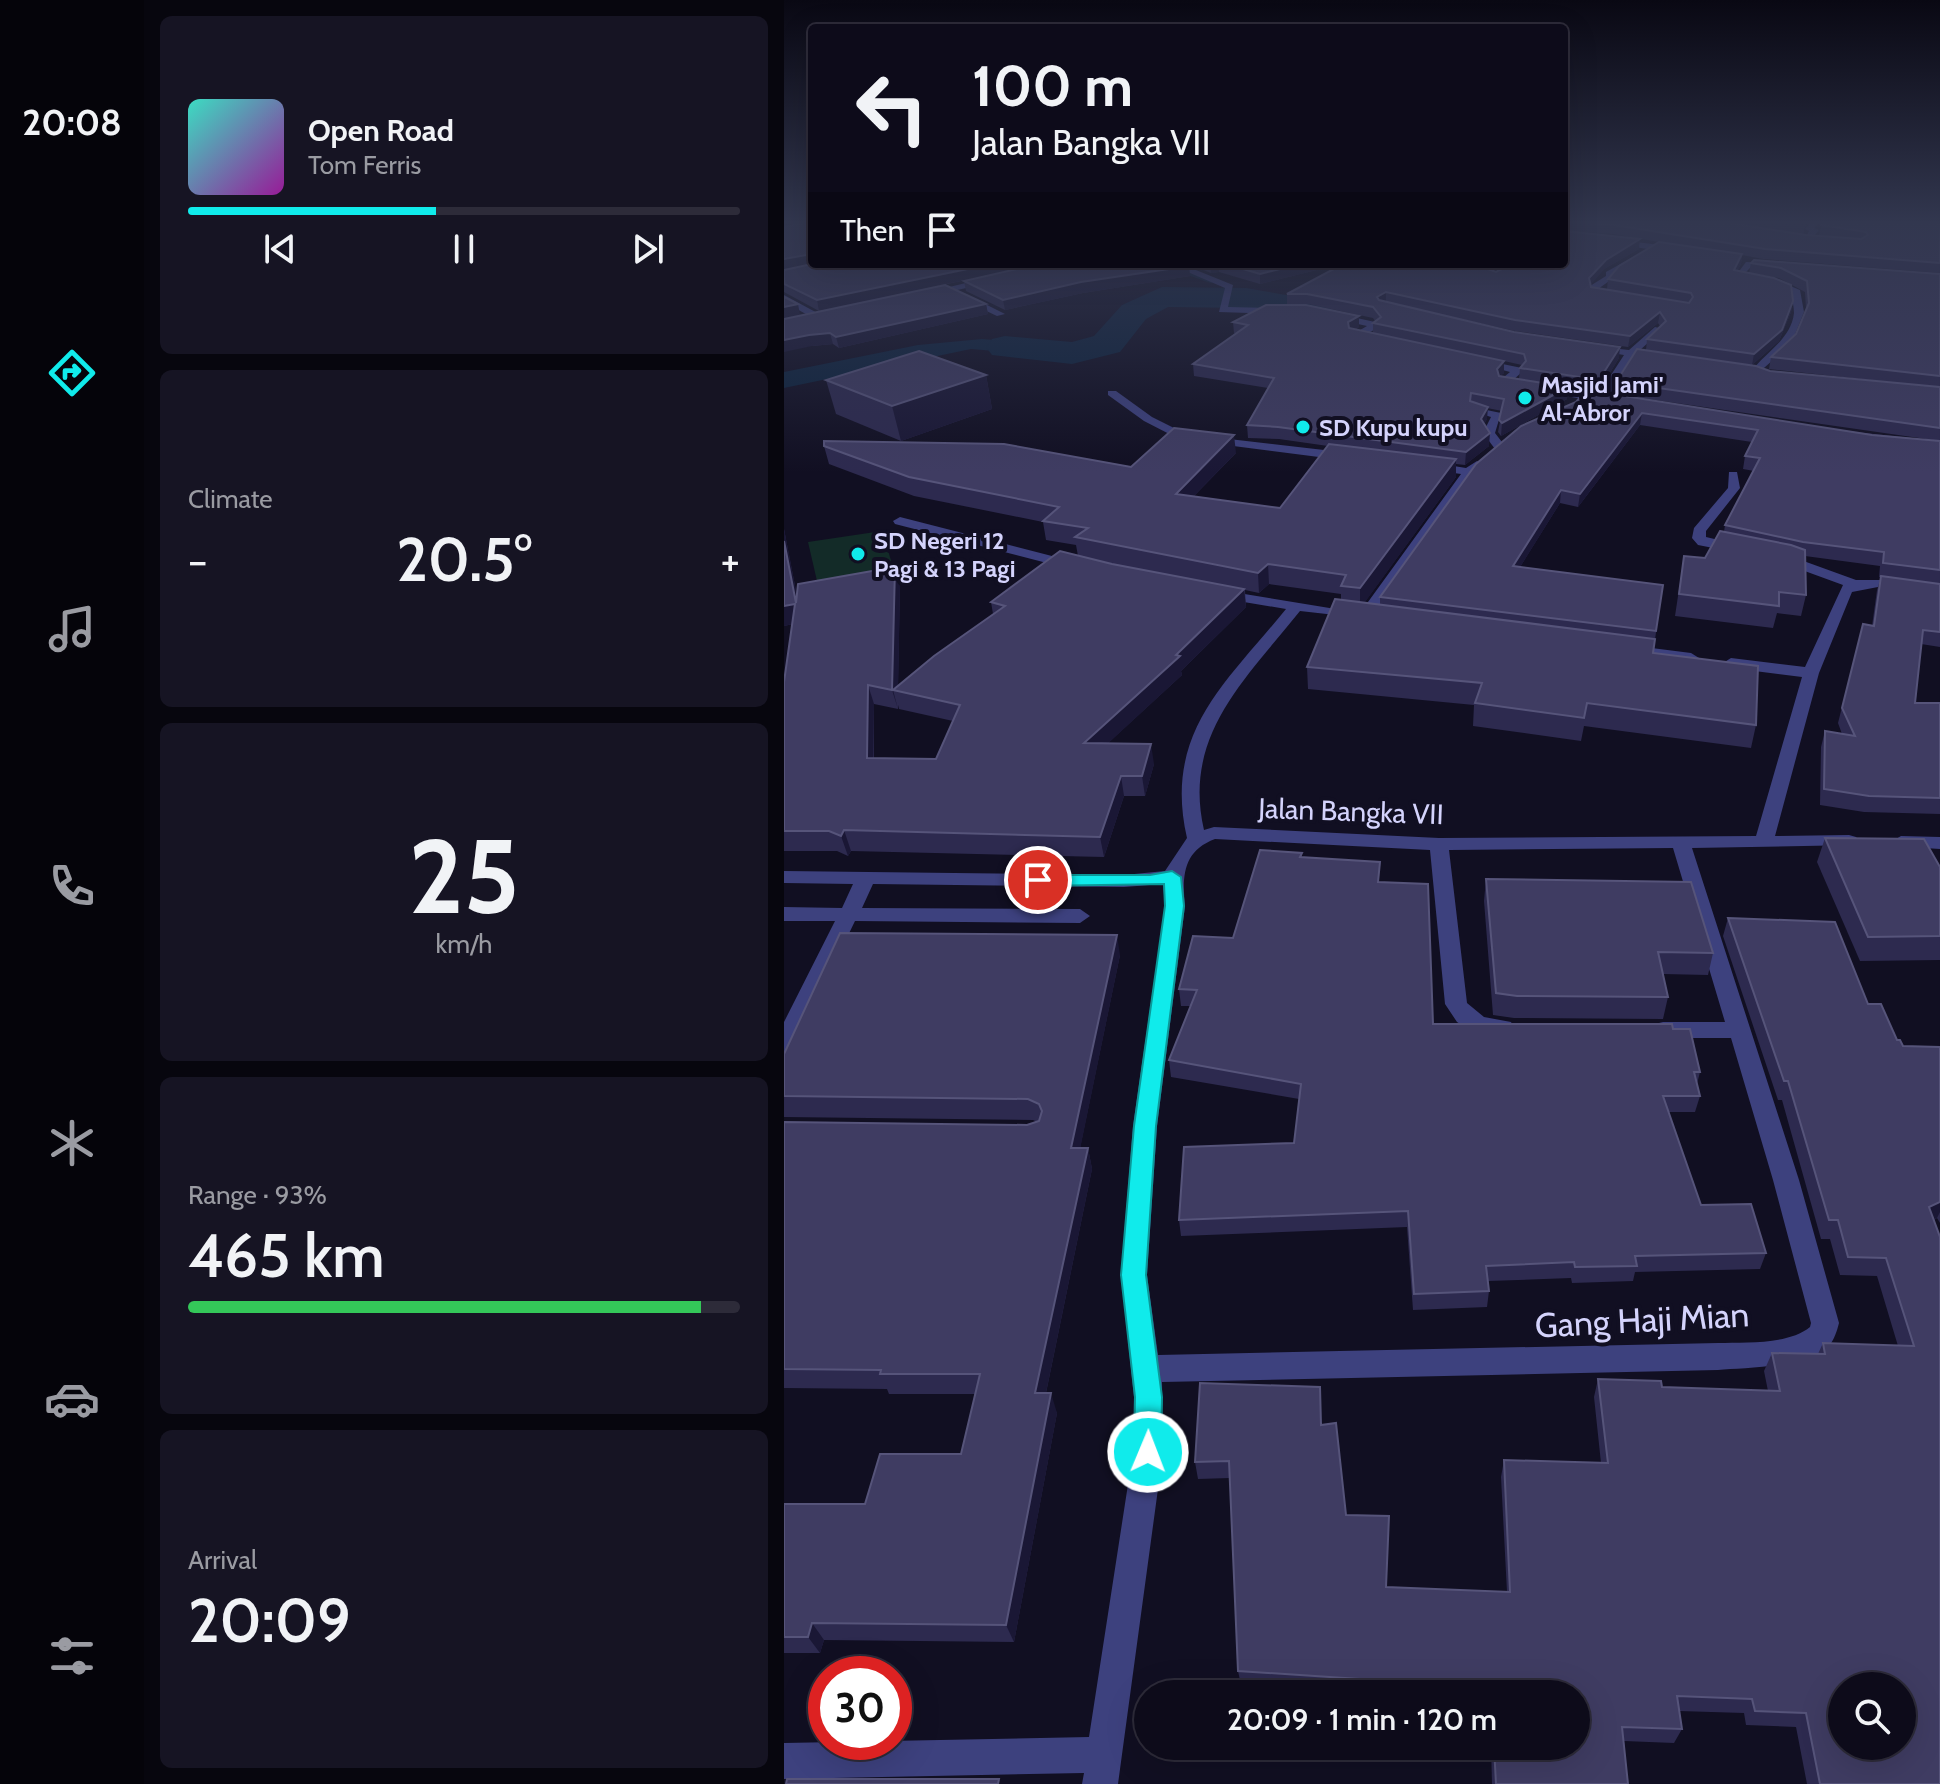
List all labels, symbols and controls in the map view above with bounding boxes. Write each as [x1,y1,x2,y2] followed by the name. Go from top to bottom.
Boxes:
[972,52,1133,120] text: 100 m
[840,56,944,160] icon: left
[22,100,122,144] text: 20:08
[308,112,454,149] text: Open Road
[972,120,1211,164] text: Jalan Bangka VII
[308,149,421,181] text: Tom Ferris
[920,208,964,252] icon: arrive
[840,212,904,249] text: Then
[258,227,302,271] icon: previous
[442,227,486,271] icon: pause
[626,227,670,271] icon: next
[44,345,100,401] icon: directions
[1541,370,1664,427] place label: Masjid Jami' Al-Abror
[1516,389,1534,407] marker: Masjid Jami' Al-Abror
[1319,413,1467,442] place label: SD Kupu kupu
[1294,418,1312,436] marker: SD Kupu kupu
[188,483,273,515] text: Climate
[396,523,532,596] text: 20.5°
[874,526,1016,583] place label: SD Negeri 12 Pagi & 13 Pagi
[188,534,207,587] text: −
[721,534,740,587] text: +
[849,545,867,563] marker: SD Negeri 12 Pagi & 13 Pagi
[44,601,100,657] icon: music
[1257,791,1444,831] street label: Jalan Bangka VII
[409,813,519,939] text: 25
[1004,846,1072,914] pin
[44,858,100,914] icon: phone
[1016,858,1060,902] icon: arrive
[436,928,492,960] text: km/h
[44,1115,100,1171] icon: climate
[188,1179,327,1211] text: Range · 93%
[188,1219,385,1292] text: 465 km
[1534,1293,1750,1347] street label: Gang Haji Mian
[44,1371,100,1427] icon: car
[1106,1410,1190,1494] position arrow
[188,1544,257,1576] text: Arrival
[188,1584,351,1657] text: 20:09
[44,1628,100,1684] icon: filters
[808,1656,912,1760] speed limit sign: 30
[1828,1672,1916,1760] map controls
[1828,1672,1916,1760] button: search
[1227,1701,1497,1738] text: 20:09 · 1 min · 120 m

